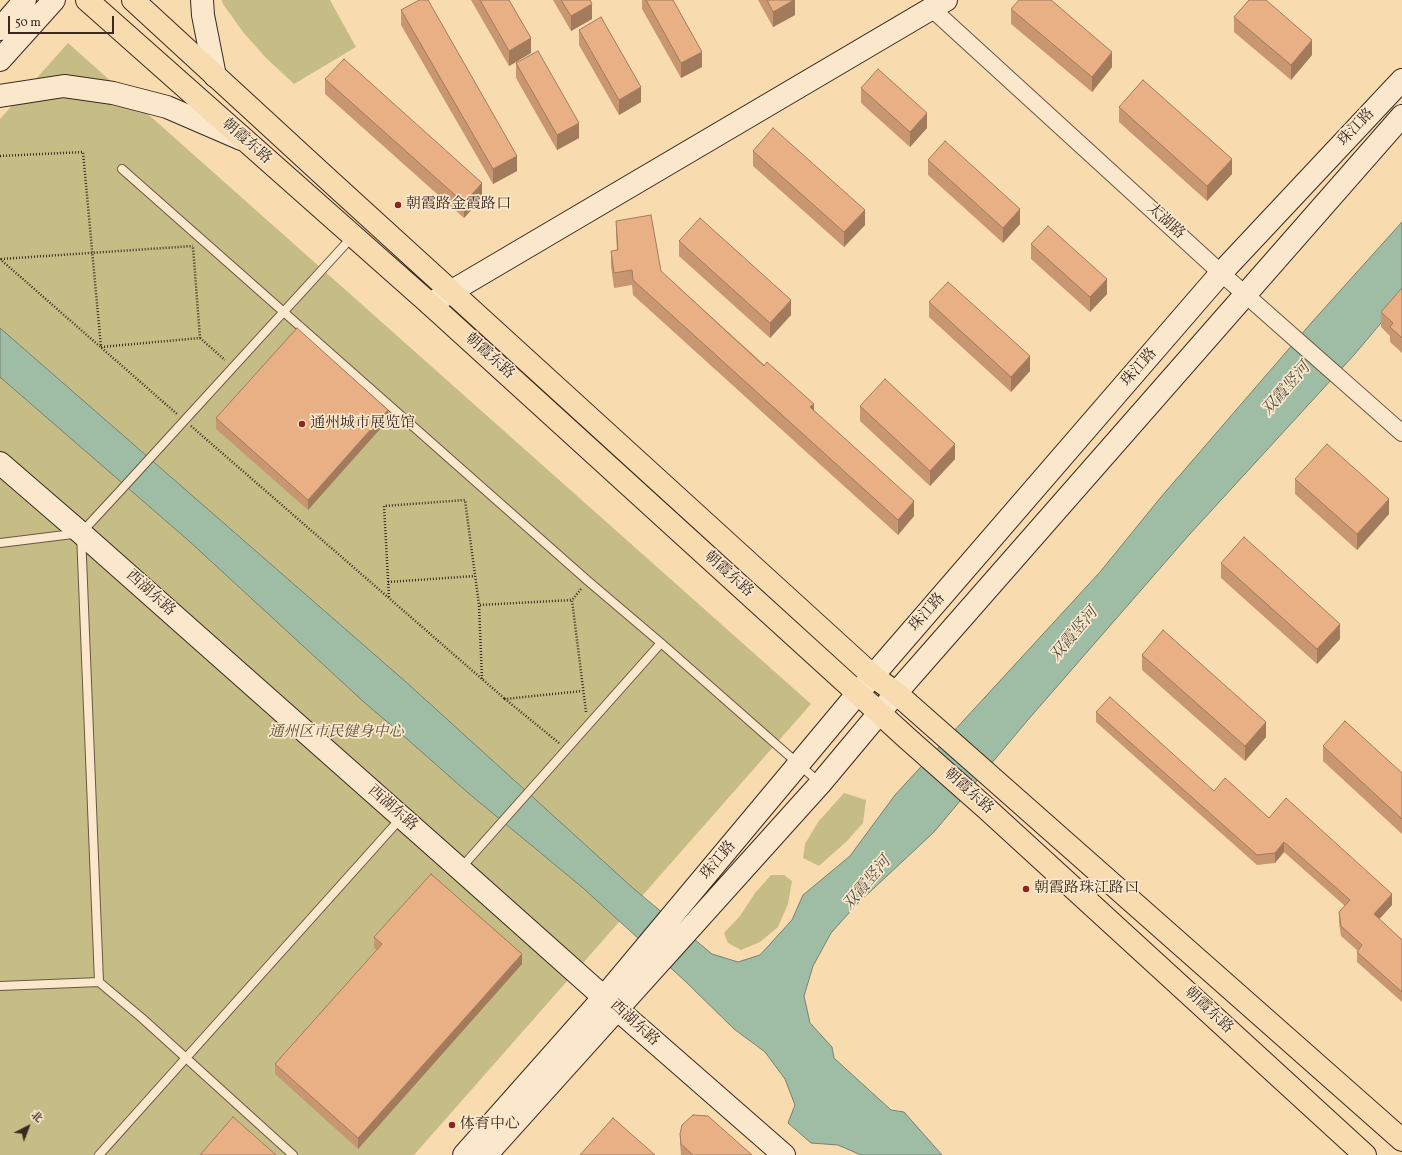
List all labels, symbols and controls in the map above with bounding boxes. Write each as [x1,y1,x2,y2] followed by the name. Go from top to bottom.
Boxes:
[10,8,116,34] scale bar
[15,15,41,31] text: 50 m
[1335,105,1379,151] street label: 珠江路
[217,116,275,168] street label: 朝霞东路
[406,196,511,214] place label: 朝霞路金霞路口
[393,200,403,210] marker: 朝霞路金霞路口
[1142,200,1188,244] street label: 太湖路
[461,330,517,384] street label: 朝霞东路
[1118,345,1162,391] street label: 珠江路
[1259,360,1315,420] water label: 双霞竖河
[310,415,415,433] place label: 通州城市展览馆
[297,419,307,429] marker: 通州城市展览馆
[700,548,756,602] street label: 朝霞东路
[122,567,178,621] street label: 西湖东路
[906,590,950,636] street label: 珠江路
[1047,604,1103,666] water label: 双霞竖河
[269,724,403,742] park label: 通州区市民健身中心
[940,765,996,819] street label: 朝霞东路
[363,783,421,835] street label: 西湖东路
[698,838,740,884] street label: 珠江路
[840,853,896,915] water label: 双霞竖河
[1034,880,1139,898] place label: 朝霞路珠江路口
[1021,884,1031,894] marker: 朝霞路珠江路口
[1180,984,1236,1038] street label: 朝霞东路
[606,997,662,1051] street label: 西湖东路
[8,1107,48,1147] north arrow
[27,1108,45,1127] text: 北
[460,1116,520,1134] place label: 体育中心
[447,1120,457,1130] marker: 体育中心

